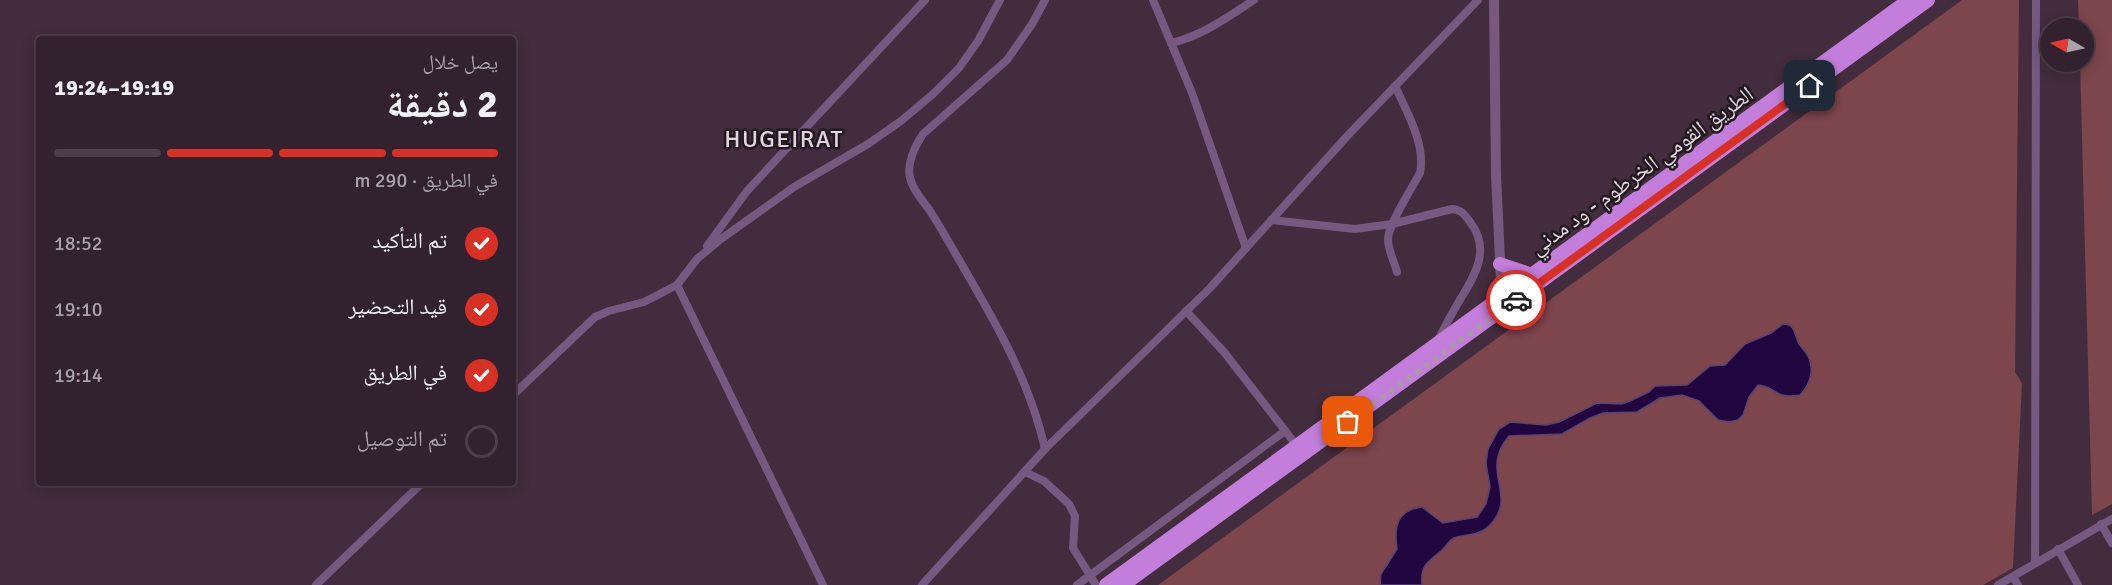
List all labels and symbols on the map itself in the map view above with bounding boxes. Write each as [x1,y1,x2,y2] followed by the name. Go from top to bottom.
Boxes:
[2040,18,2094,72] north arrow
[1784,60,1835,111] pin
[1524,80,1761,264] street label: الطريق القومي الخرطوم - ود مدني
[724,124,844,154] district label: HUGEIRAT
[1486,270,1546,330] courier
[1322,396,1373,447] pin

